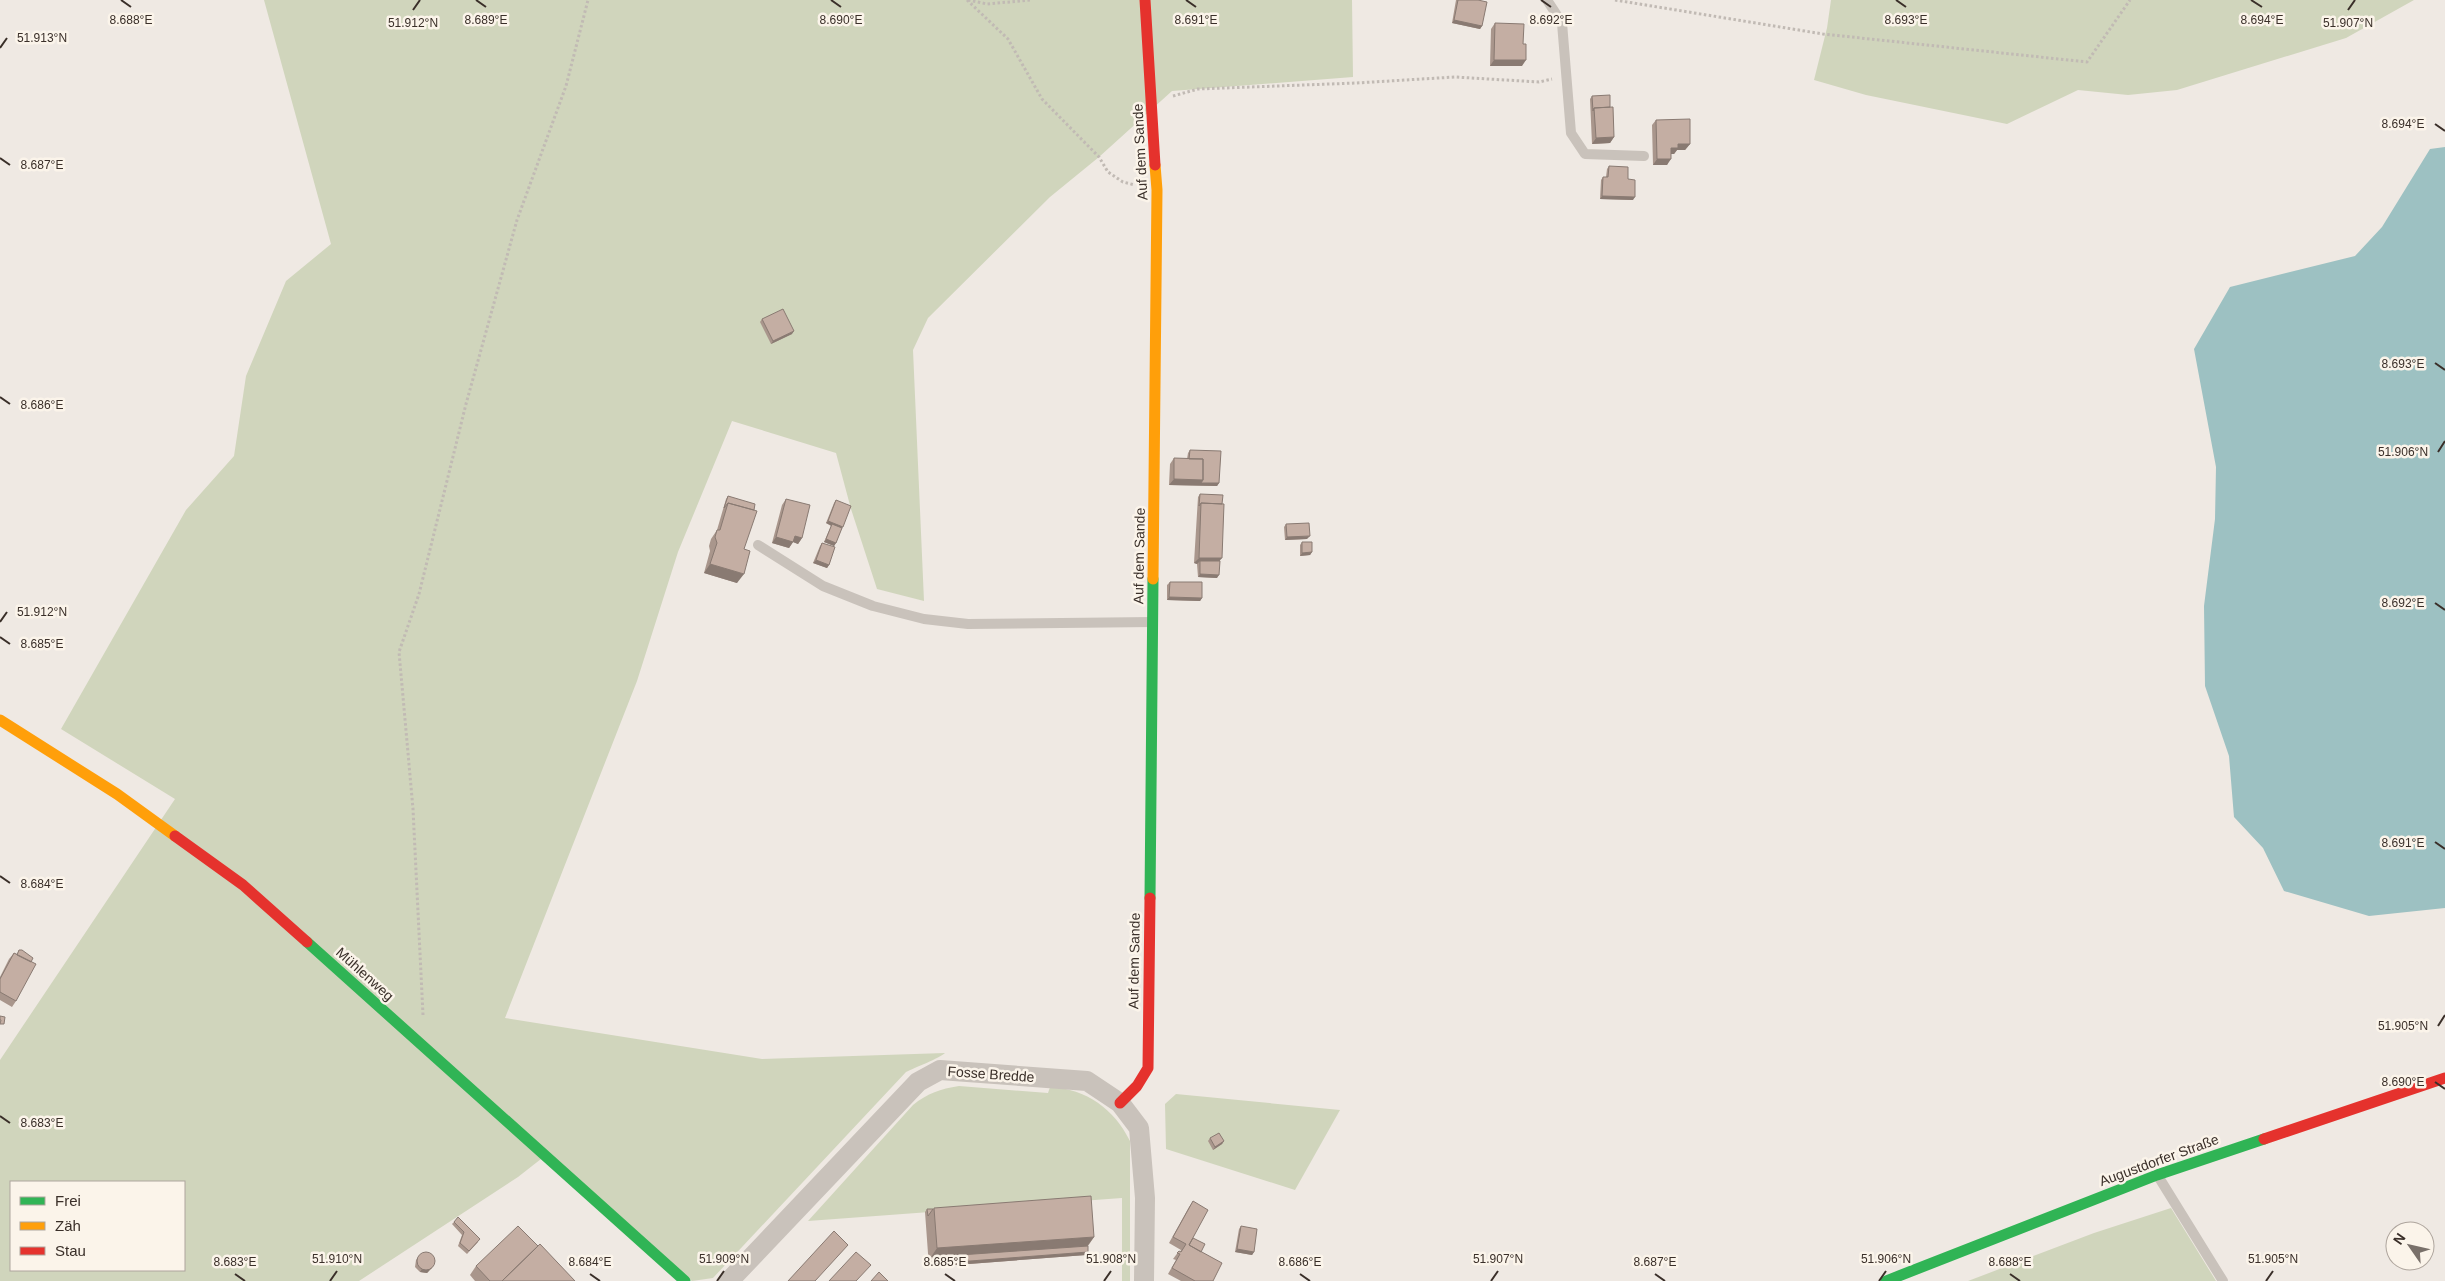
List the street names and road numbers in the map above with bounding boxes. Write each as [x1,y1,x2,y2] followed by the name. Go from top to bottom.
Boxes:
[1129,103,1151,201] street label: Auf dem Sande
[1130,507,1148,604] street label: Auf dem Sande
[1125,912,1143,1009] street label: Auf dem Sande
[333,944,397,1004] street label: Mühlenweg
[947,1063,1035,1085] street label: Fosse Bredde
[2097,1131,2221,1189] street label: Augustdorfer Straße

